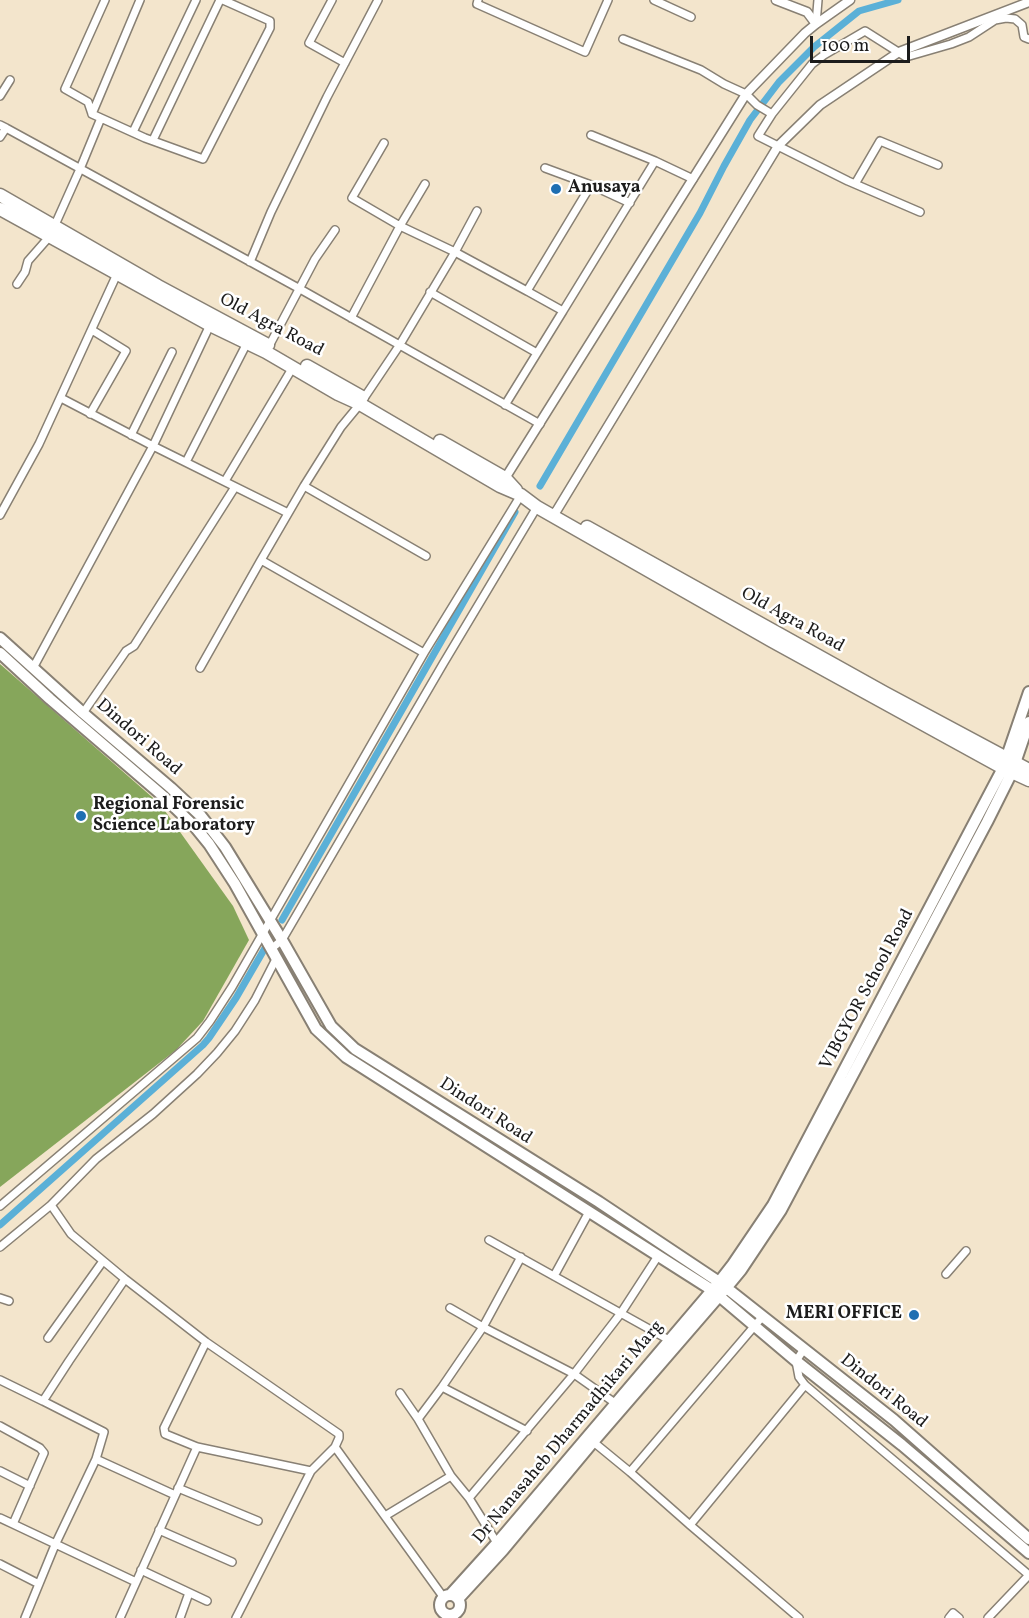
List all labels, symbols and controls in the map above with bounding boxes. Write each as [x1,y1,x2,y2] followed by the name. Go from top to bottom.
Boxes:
[813,24,914,62] scale bar
[821,34,870,59] text: 100 m
[568,178,641,200] place label: Anusaya
[549,182,563,196] marker: Anusaya
[215,289,327,363] street label: Old Agra Road
[737,584,847,658] street label: Old Agra Road
[91,695,185,781] street label: Dindori Road
[93,795,255,838] place label: Regional Forensic Science Laboratory
[74,809,88,823] marker: Regional Forensic Science Laboratory
[816,906,920,1074] street label: VIBGYOR School Road
[435,1074,535,1150] street label: Dindori Road
[786,1304,902,1326] place label: MERI OFFICE
[907,1308,921,1322] marker: MERI OFFICE
[469,1317,669,1549] street label: Dr Nanasaheb Dharmadhikari Marg
[835,1350,931,1434] street label: Dindori Road

